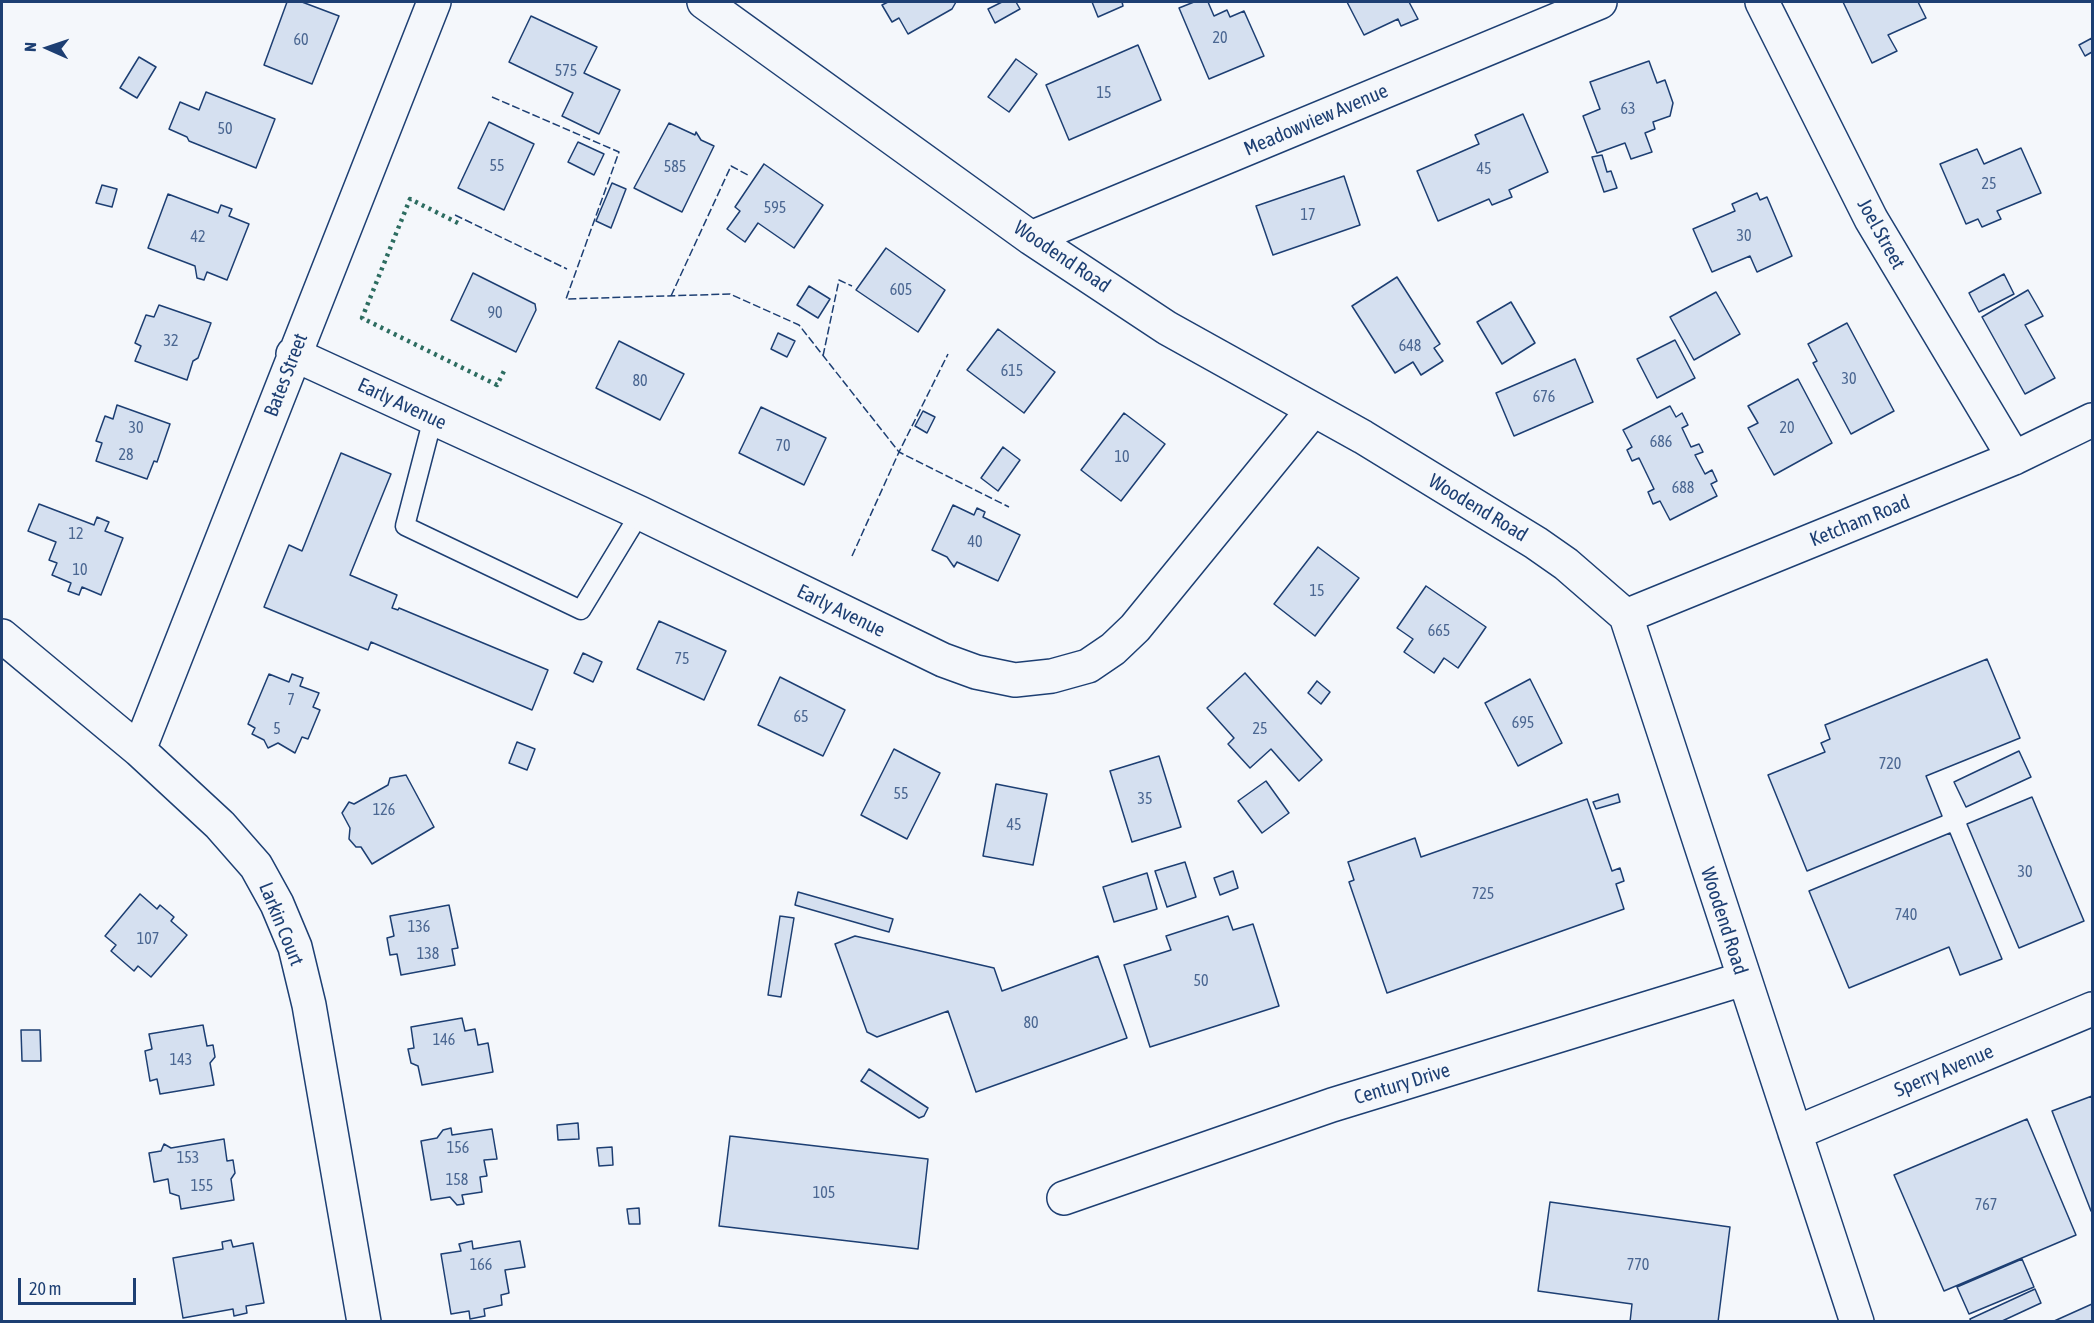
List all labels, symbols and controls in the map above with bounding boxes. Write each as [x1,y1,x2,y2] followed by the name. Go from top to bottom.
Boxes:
[18,18,78,78] north arrow
[1212,28,1228,48] house number: 20
[293,30,309,50] house number: 60
[21,42,39,52] text: N
[555,61,577,81] house number: 575
[1240,79,1392,161] street label: Meadowview Avenue
[1096,83,1112,103] house number: 15
[1620,99,1636,119] house number: 63
[217,119,233,139] house number: 50
[489,156,505,176] house number: 55
[664,157,686,177] house number: 585
[1476,159,1492,179] house number: 45
[1981,174,1997,194] house number: 25
[1852,195,1910,273] street label: Joel Street
[764,198,786,218] house number: 595
[1300,205,1316,225] house number: 17
[1009,216,1115,298] street label: Woodend Road
[1736,226,1752,246] house number: 30
[190,227,206,247] house number: 42
[890,280,912,300] house number: 605
[487,303,503,323] house number: 90
[259,330,313,420] street label: Bates Street
[163,331,179,351] house number: 32
[1399,336,1421,356] house number: 648
[1001,361,1023,381] house number: 615
[1841,369,1857,389] house number: 30
[632,371,648,391] house number: 80
[354,373,450,435] street label: Early Avenue
[1533,387,1555,407] house number: 676
[128,418,144,438] house number: 30
[1779,418,1795,438] house number: 20
[1650,432,1672,452] house number: 686
[775,436,791,456] house number: 70
[118,445,134,465] house number: 28
[1114,447,1130,467] house number: 10
[1424,469,1532,547] street label: Woodend Road
[1672,478,1694,498] house number: 688
[1806,490,1914,552] street label: Ketcham Road
[68,524,84,544] house number: 12
[967,532,983,552] house number: 40
[72,560,88,580] house number: 10
[793,579,889,643] street label: Early Avenue
[1309,581,1325,601] house number: 15
[1428,621,1450,641] house number: 665
[674,649,690,669] house number: 75
[287,690,295,710] house number: 7
[793,707,809,727] house number: 65
[1512,713,1534,733] house number: 695
[273,719,281,739] house number: 5
[1252,719,1268,739] house number: 25
[1879,754,1901,774] house number: 720
[893,784,909,804] house number: 55
[1137,789,1153,809] house number: 35
[373,800,395,820] house number: 126
[1006,815,1022,835] house number: 45
[2017,862,2033,882] house number: 30
[1695,864,1753,978] street label: Woodend Road
[253,879,309,969] street label: Larkin Court
[1472,884,1494,904] house number: 725
[1895,905,1917,925] house number: 740
[408,917,430,937] house number: 136
[137,929,159,949] house number: 107
[417,944,439,964] house number: 138
[1193,971,1209,991] house number: 50
[1023,1013,1039,1033] house number: 80
[433,1030,455,1050] house number: 146
[1891,1039,1997,1103] street label: Sperry Avenue
[170,1050,192,1070] house number: 143
[1351,1058,1453,1110] street label: Century Drive
[447,1138,469,1158] house number: 156
[177,1148,199,1168] house number: 153
[446,1170,468,1190] house number: 158
[191,1176,213,1196] house number: 155
[813,1183,835,1203] house number: 105
[1975,1195,1997,1215] house number: 767
[470,1255,492,1275] house number: 166
[1627,1255,1649,1275] house number: 770
[21,1266,140,1304] scale bar
[29,1278,61,1299] text: 20 m

